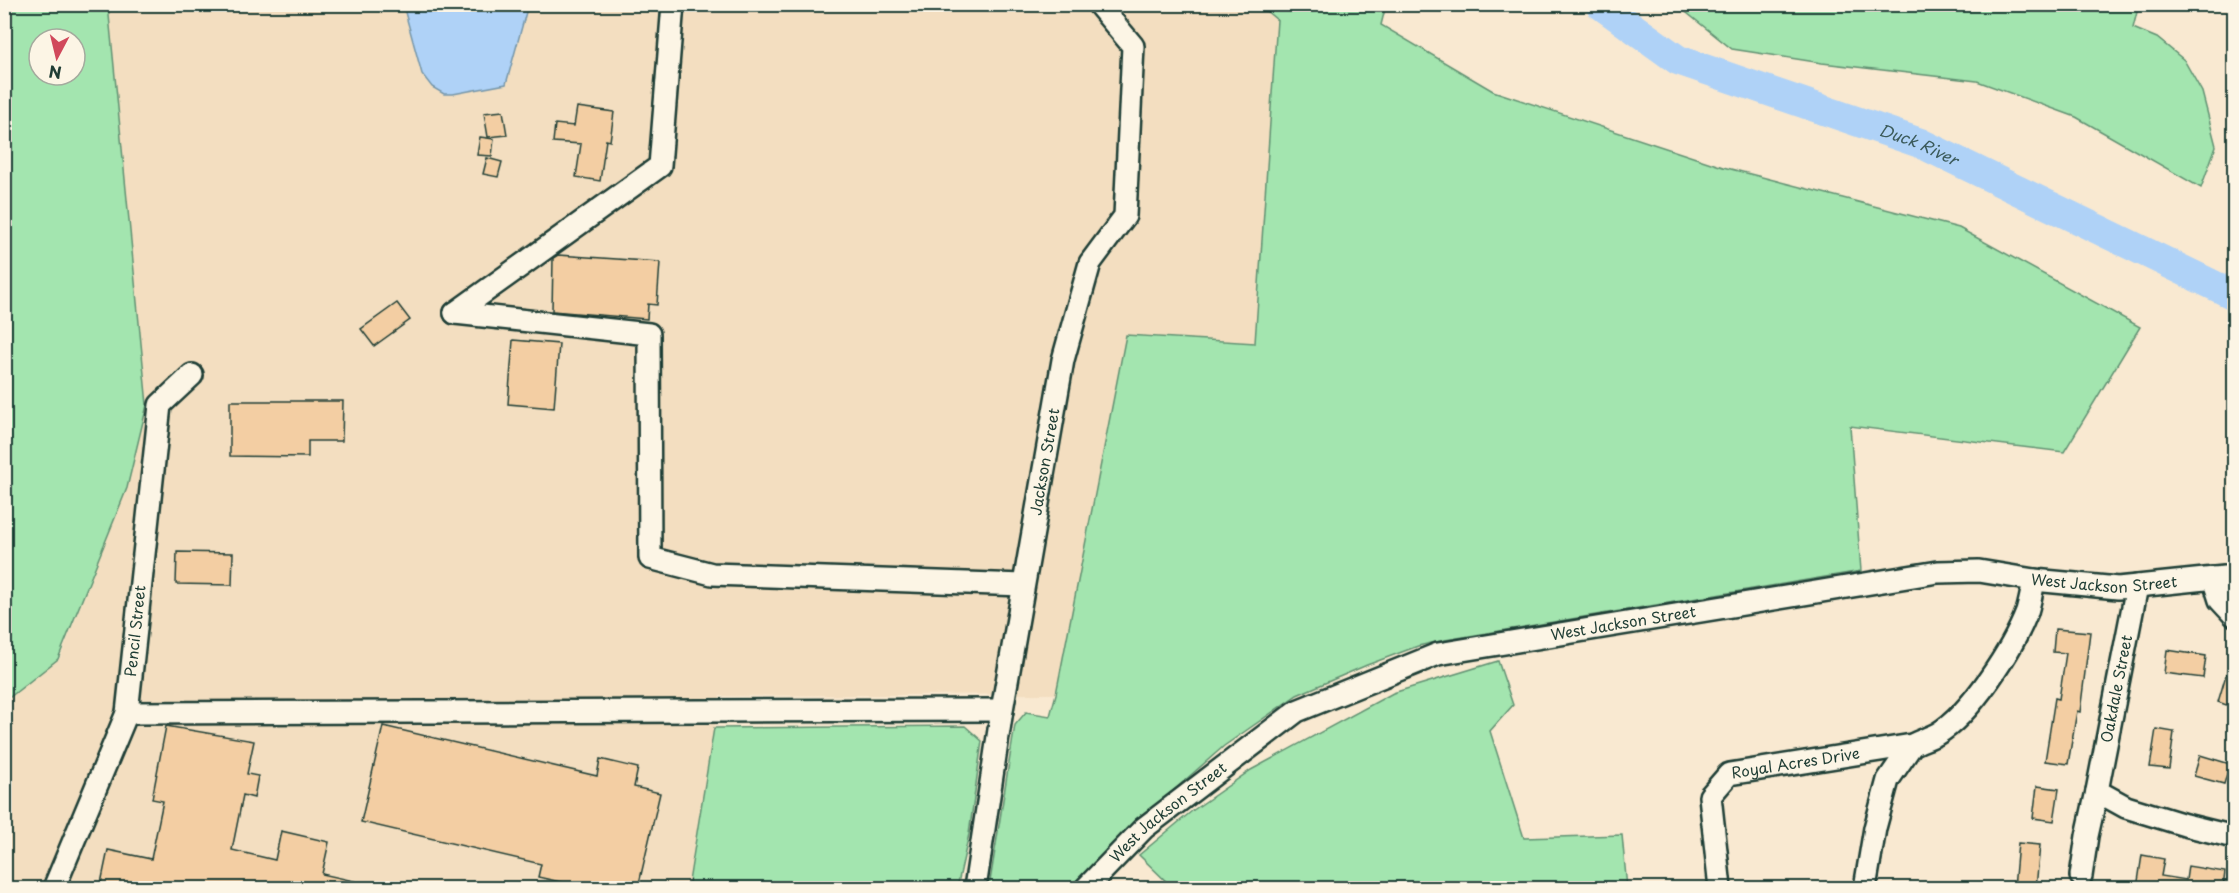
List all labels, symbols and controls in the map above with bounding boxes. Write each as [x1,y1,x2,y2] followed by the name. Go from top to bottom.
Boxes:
[27,27,87,87] north arrow
[47,60,63,86] text: N
[1876,117,1965,172] water label: Duck River
[1023,406,1064,517] street label: Jackson Street
[2030,567,2178,598] street label: West Jackson Street
[118,584,151,678] street label: Pencil Street
[1549,599,1697,645] street label: West Jackson Street
[2094,633,2137,745] street label: Oakdale Street
[1730,740,1861,783] street label: Royal Acres Drive
[1104,756,1231,867] street label: West Jackson Street

